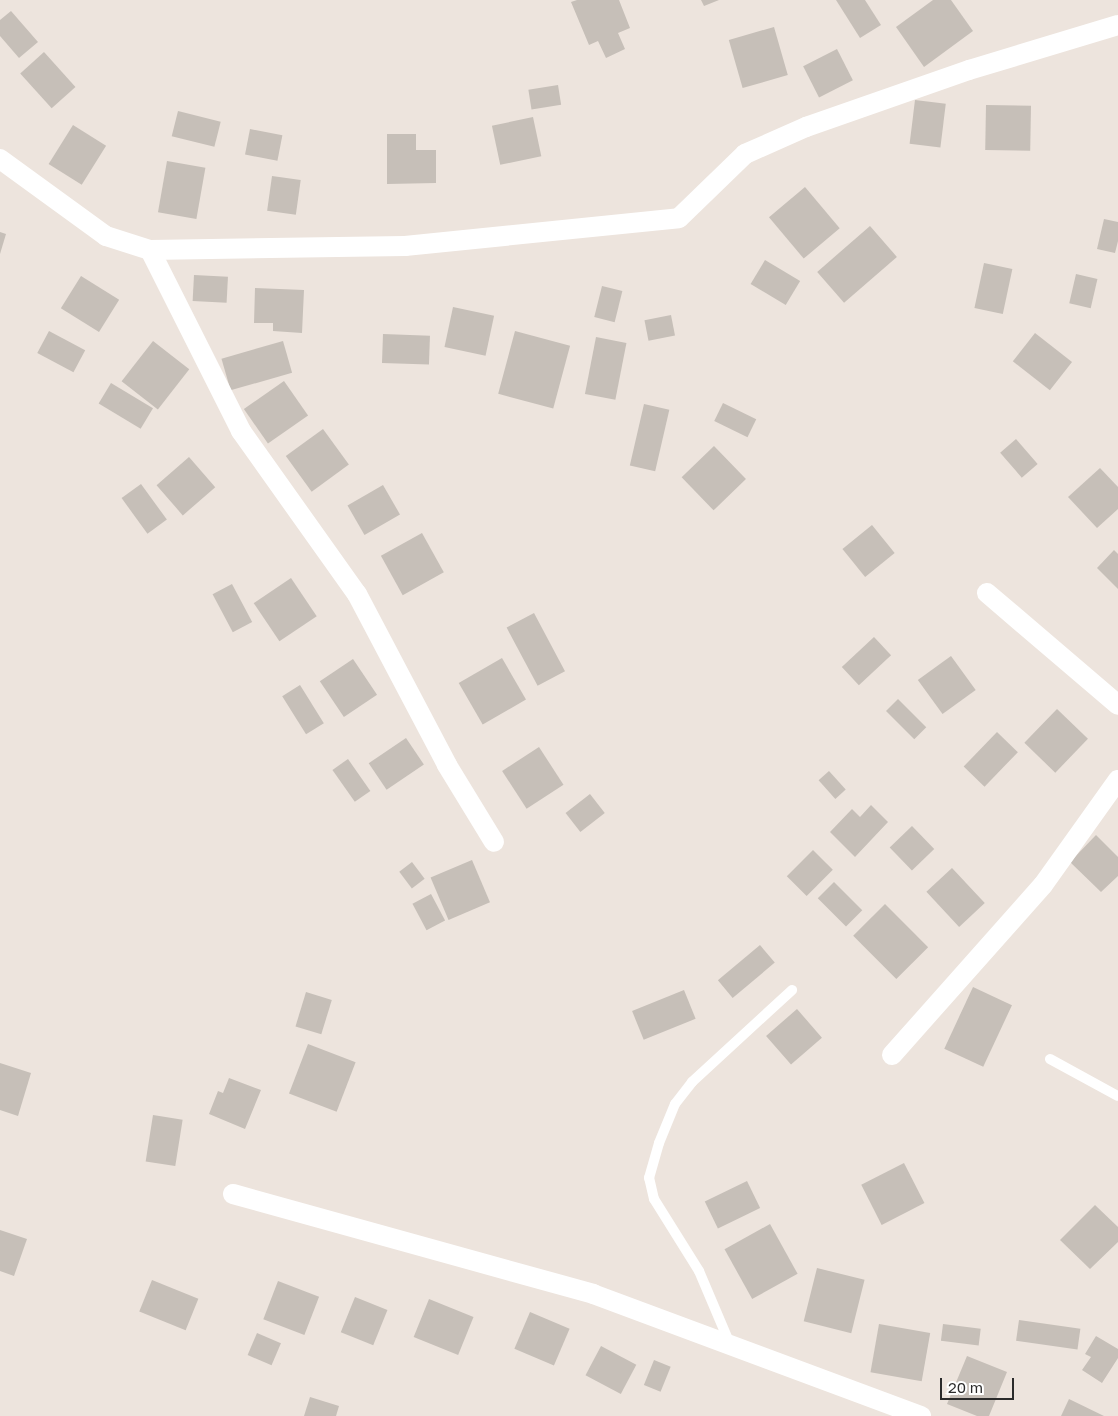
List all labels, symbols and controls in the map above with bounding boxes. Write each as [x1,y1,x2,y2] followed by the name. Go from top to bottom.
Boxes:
[943,1368,1017,1400] scale bar
[948,1378,983,1396] text: 20 m

